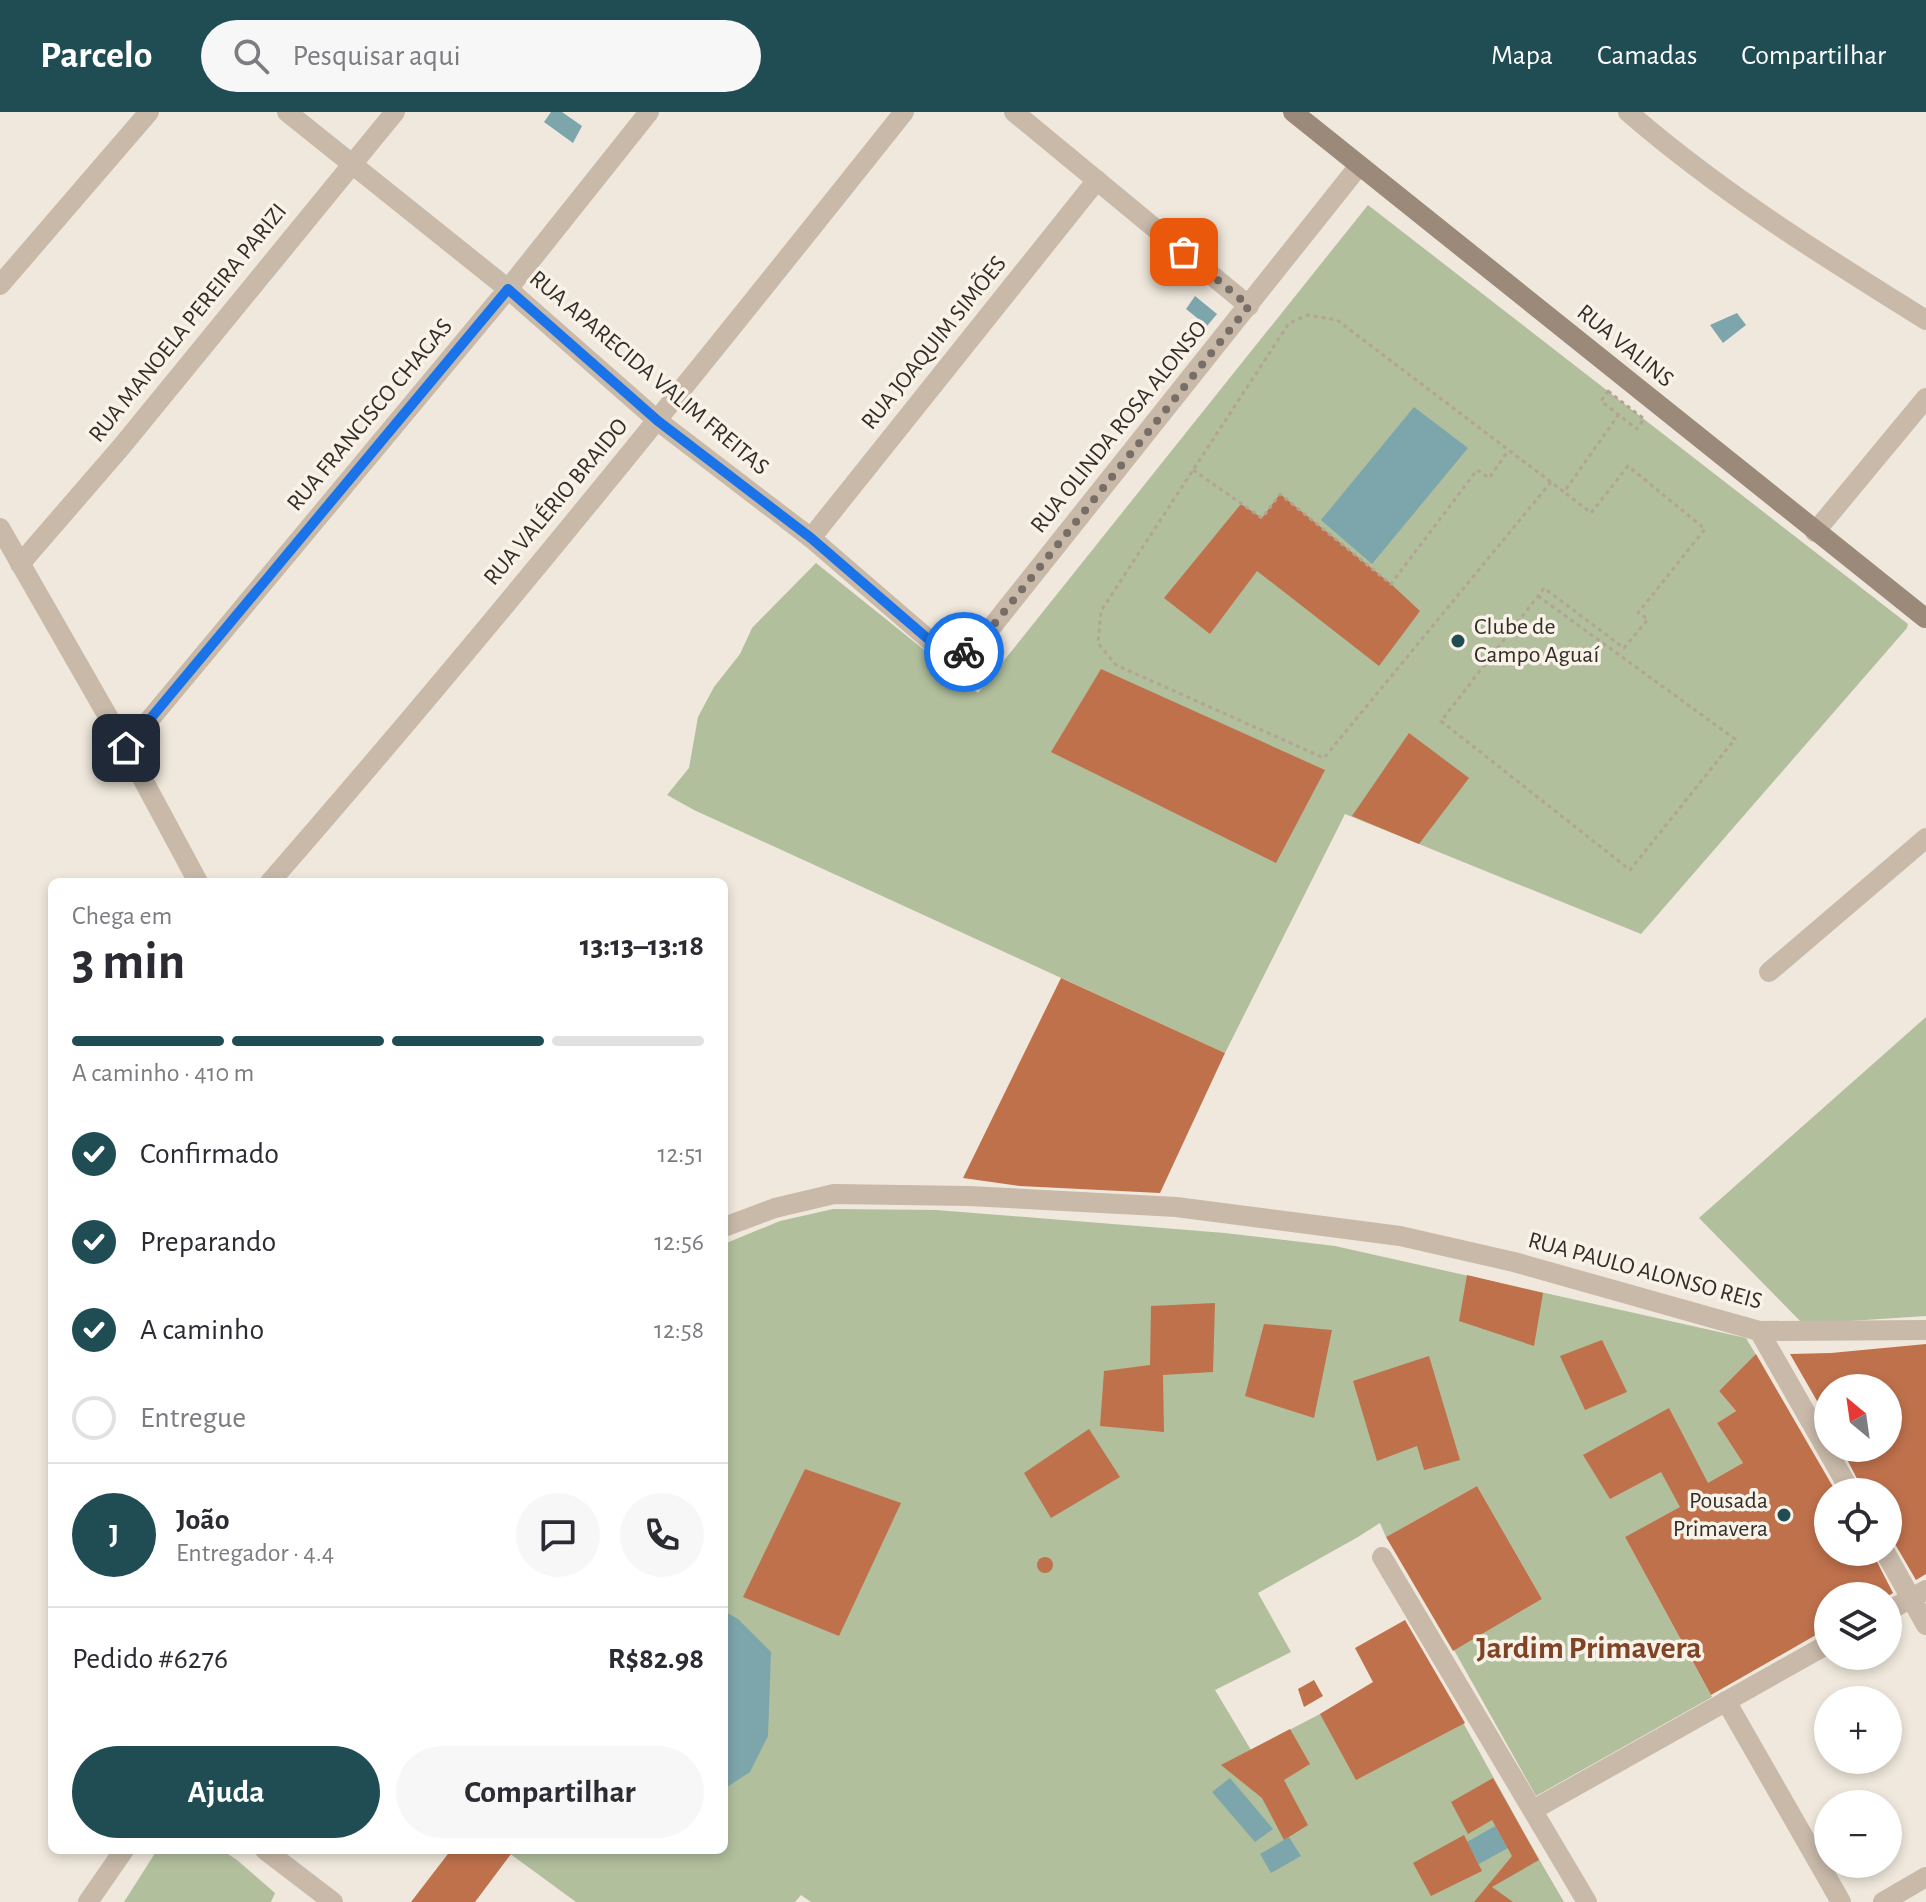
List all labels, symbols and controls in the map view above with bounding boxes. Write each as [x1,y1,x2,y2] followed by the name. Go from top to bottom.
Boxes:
[201,20,761,92] search box
[229,34,273,78] icon: search
[40,37,153,75] text: Parcelo
[293,41,461,71] text: Pesquisar aqui
[1491,42,1553,70] text: Mapa
[1597,42,1697,70] text: Camadas
[1741,42,1886,70] text: Compartilhar
[85,199,291,447] street label: RUA MANOELA PEREIRA PARIZI
[1150,218,1218,286] pin
[1162,230,1206,274] icon: bag
[855,251,1011,434] street label: RUA JOAQUIM SIMÕES
[525,266,773,480] street label: RUA APARECIDA VALIM FREITAS
[1572,300,1678,392] street label: RUA VALINS
[283,314,457,516] street label: RUA FRANCISCO CHAGAS
[1026,316,1212,538] street label: RUA OLINDA ROSA ALONSO
[478,413,633,590] street label: RUA VALÉRIO BRAIDO
[924,612,1004,692] courier
[1474,615,1599,667] place label: Clube de Campo Aguaí
[942,630,986,674] icon: bike
[1449,632,1467,650] marker: Clube de Campo Aguaí
[92,714,160,782] pin
[104,726,148,770] icon: home
[72,903,172,929] text: Chega em
[580,931,704,961] text: 13:13–13:18
[72,936,185,988] text: 3 min
[72,1060,254,1086] text: A caminho · 410 m
[72,1132,116,1176] icon: check
[140,1139,279,1169] text: Confirmado
[657,1141,704,1167] text: 12:51
[72,1220,116,1264] icon: check
[140,1227,276,1257] text: Preparando
[1525,1228,1765,1314] street label: RUA PAULO ALONSO REIS
[654,1229,704,1255] text: 12:56
[72,1308,116,1352] icon: check
[140,1315,264,1345] text: A caminho
[654,1317,704,1343] text: 12:58
[1814,1374,1902,1462] north arrow
[1814,1374,1902,1878] map controls
[140,1403,246,1433] text: Entregue
[1814,1478,1902,1566] button: locate
[1673,1489,1768,1541] place label: Pousada Primavera
[516,1493,600,1577] button: chat
[620,1493,704,1577] button: phone
[176,1505,230,1535] text: João
[1775,1506,1793,1524] marker: Pousada Primavera
[109,1520,119,1550] text: J
[176,1540,334,1566] text: Entregador · 4.4
[1814,1582,1902,1670] button: layers
[1476,1632,1702,1664] district label: Jardim Primavera
[72,1644,228,1674] text: Pedido #6276
[608,1644,704,1674] text: R$82.98
[1814,1686,1902,1774] button: +
[72,1746,380,1838] button: Ajuda
[396,1746,704,1838] button: Compartilhar
[1814,1790,1902,1878] button: −

